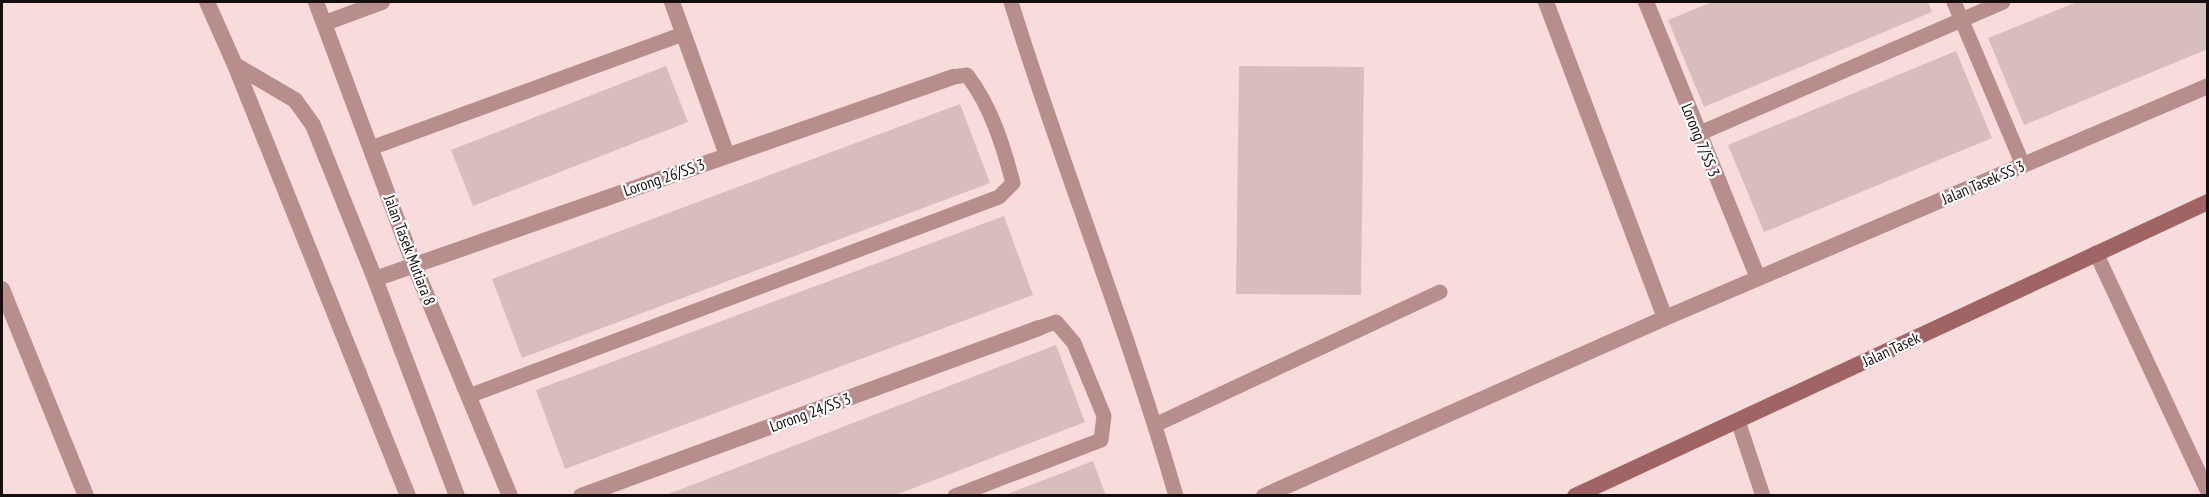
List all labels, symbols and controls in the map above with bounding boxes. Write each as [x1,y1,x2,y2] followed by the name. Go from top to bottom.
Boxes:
[1677,100,1725,180] street label: Lorong 7/SS 3
[621,154,707,200] street label: Lorong 26/SS 3
[1938,156,2027,209] street label: Jalan Tasek SS 3
[379,191,440,308] street label: Jalan Tasek Mutiara 8
[1858,327,1923,371] street label: Jalan Tasek
[767,388,853,436] street label: Lorong 24/SS 3

